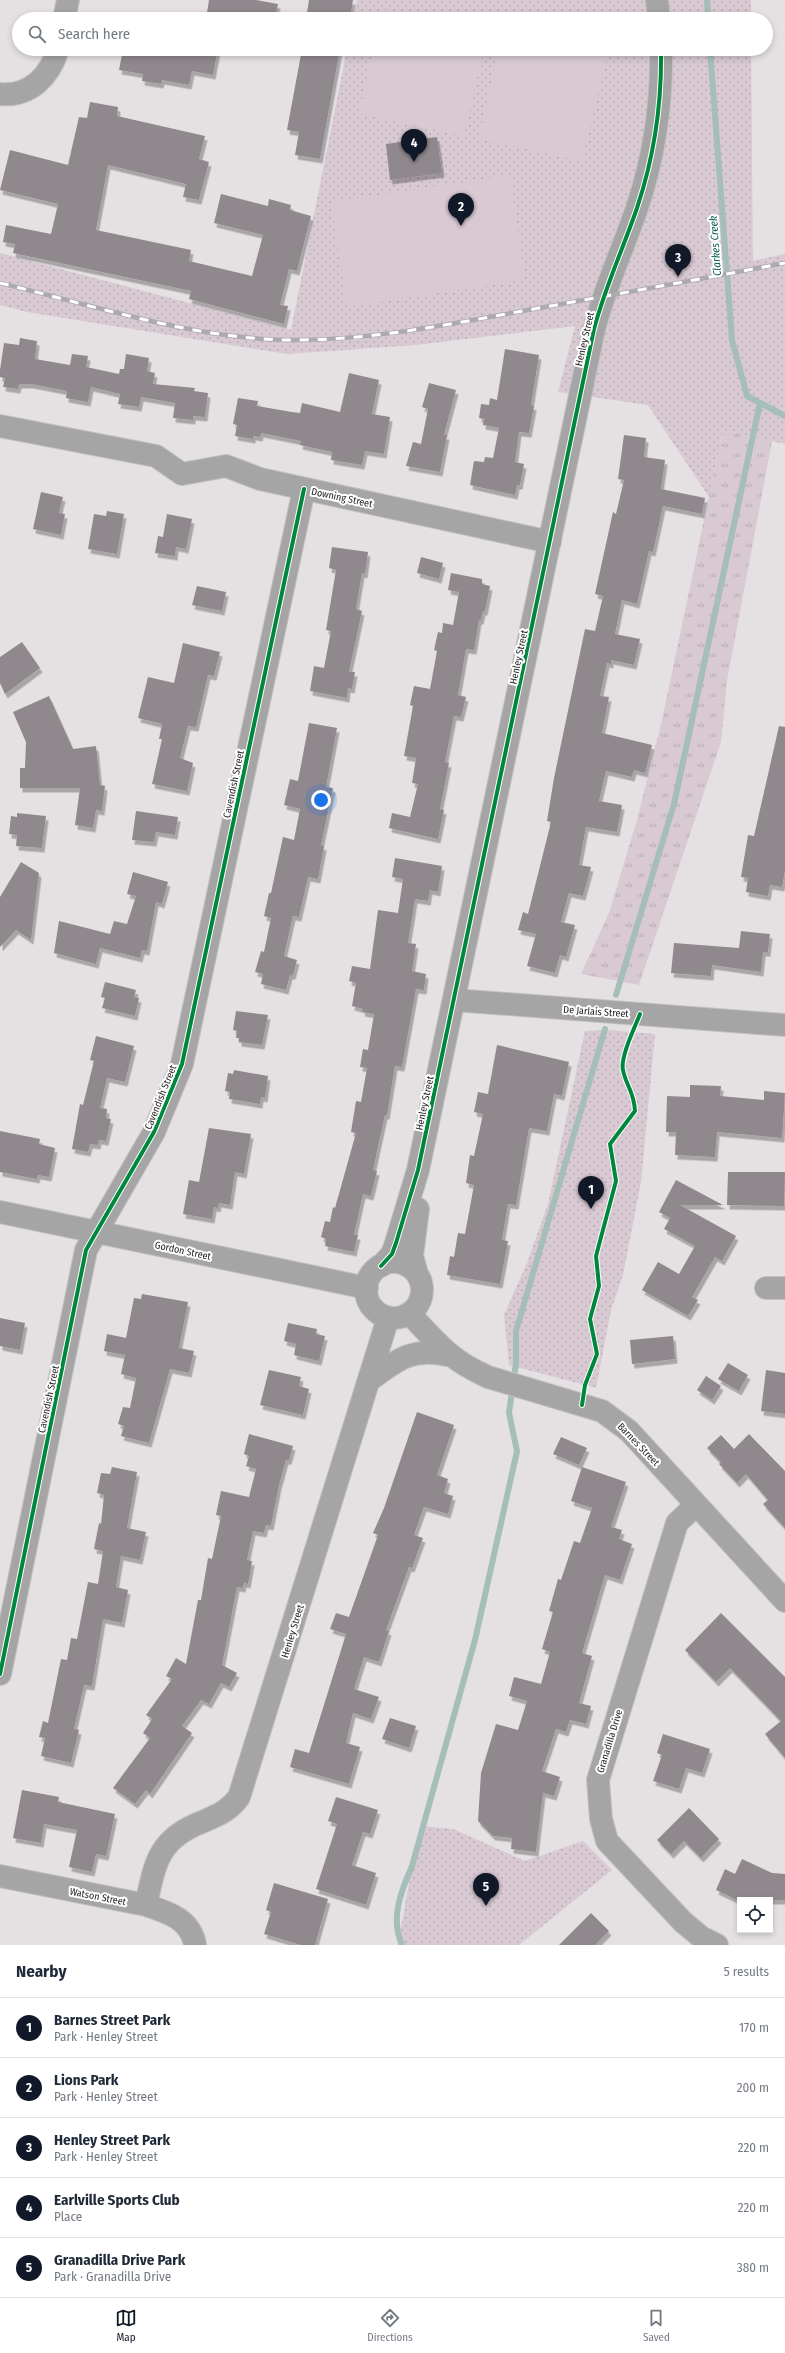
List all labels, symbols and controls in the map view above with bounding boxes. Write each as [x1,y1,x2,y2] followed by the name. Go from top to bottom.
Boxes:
[12,12,773,56] search box
[26,23,48,45] icon: search
[58,25,130,43] text: Search here
[401,129,427,162] pin: 4
[448,193,474,226] pin: 2
[707,215,724,277] water label: Clarkes Creek
[665,244,691,277] pin: 3
[573,310,597,367] street label: Henley Street
[310,486,374,510] street label: Downing Street
[507,628,531,685] street label: Henley Street
[221,749,247,819] street label: Cavendish Street
[311,790,331,810] your location
[563,1004,630,1020] street label: De Jarlais Street
[142,1063,180,1131] street label: Cavendish Street
[413,1074,437,1131] street label: Henley Street
[578,1176,604,1209] pin: 1
[154,1239,213,1263] street label: Gordon Street
[36,1364,62,1434] street label: Cavendish Street
[615,1421,662,1469] street label: Barnes Street
[279,1602,307,1659] street label: Henley Street
[595,1708,625,1774] street label: Granadilla Drive
[473,1873,499,1906] pin: 5
[69,1886,128,1908] street label: Watson Street
[737,1897,773,1933] map controls
[737,1897,773,1933] button: locate
[16,1961,67,1982] text: Nearby
[724,1964,769,1979] text: 5 results
[54,2011,170,2029] text: Barnes Street Park
[26,2020,32,2035] text: 1
[739,2020,769,2035] text: 170 m
[54,2029,158,2044] text: Park · Henley Street
[54,2071,118,2089] text: Lions Park
[26,2080,32,2095] text: 2
[737,2080,769,2095] text: 200 m
[54,2089,158,2104] text: Park · Henley Street
[54,2131,170,2149] text: Henley Street Park
[26,2140,32,2155] text: 3
[738,2140,769,2155] text: 220 m
[54,2149,158,2164] text: Park · Henley Street
[54,2191,180,2209] text: Earlville Sports Club
[26,2200,32,2215] text: 4
[738,2200,769,2215] text: 220 m
[54,2209,82,2224] text: Place
[54,2251,185,2269] text: Granadilla Drive Park
[26,2260,32,2275] text: 5
[737,2260,769,2275] text: 380 m
[54,2269,171,2284] text: Park · Granadilla Drive
[115,2307,137,2344] tab: Map
[367,2307,413,2344] tab: Directions
[643,2307,670,2344] tab: Saved

